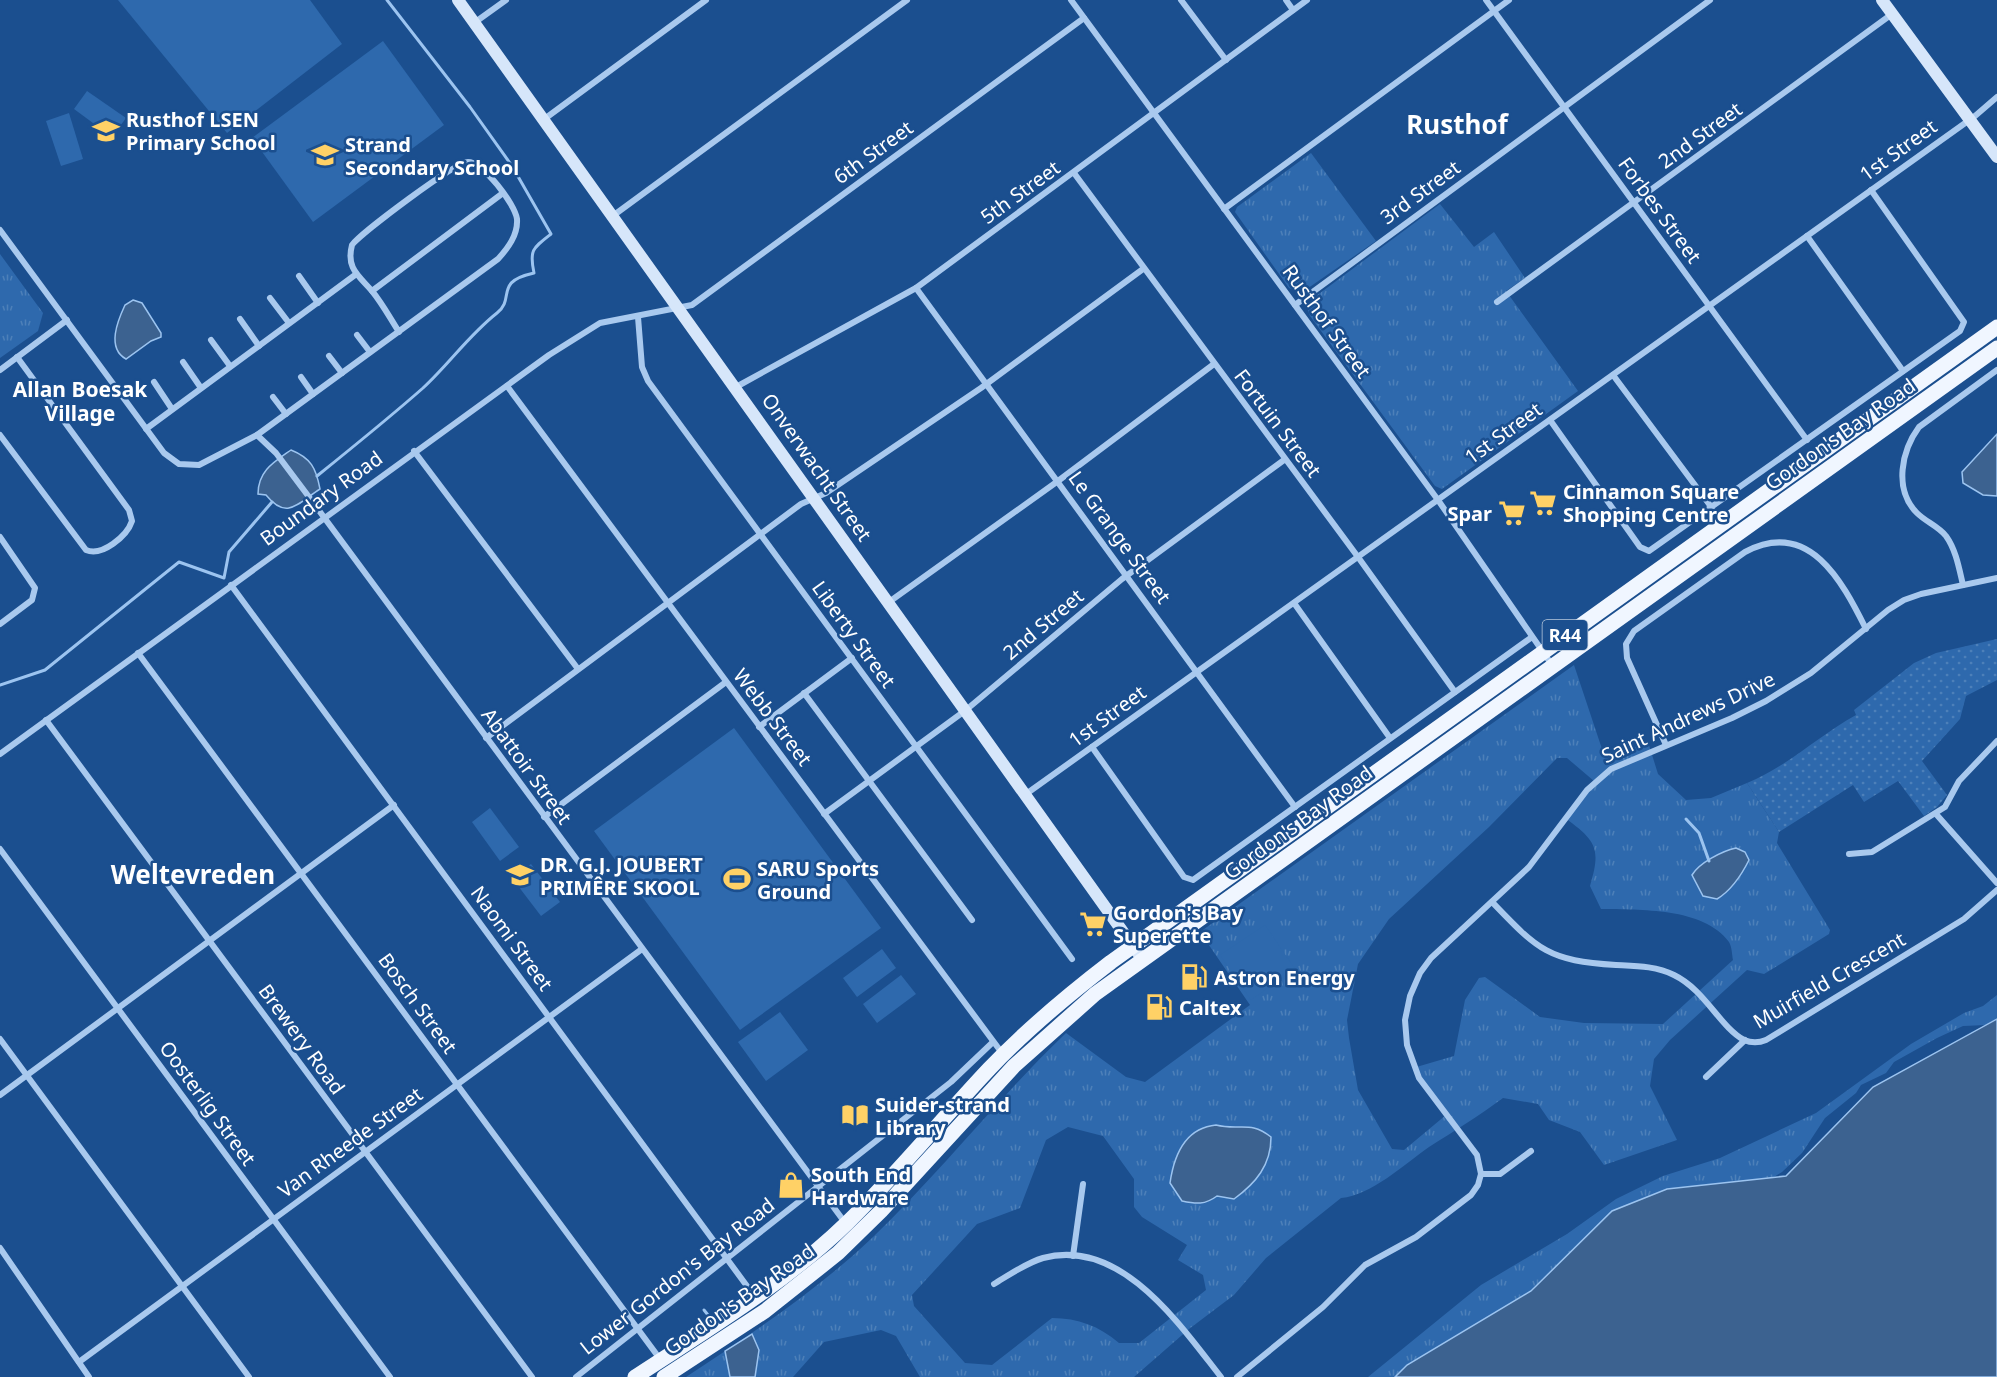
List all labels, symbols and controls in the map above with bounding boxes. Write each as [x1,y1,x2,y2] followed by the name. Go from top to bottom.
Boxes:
[1653,96,1747,174] street label: 2nd Street
[126,106,276,156] place label: Rusthof LSEN Primary School
[1406,106,1510,142] district label: Rusthof
[1854,113,1942,187] street label: 1st Street
[828,114,918,190] street label: 6th Street
[91,116,121,146] school or university icon: Rusthof LSEN Primary School
[345,131,519,181] place label: Strand Secondary School
[310,140,340,170] school or university icon: Strand Secondary School
[1612,152,1708,268] street label: Forbes Street
[975,154,1065,230] street label: 5th Street
[1375,154,1465,230] street label: 3rd Street
[1277,259,1377,383] street label: Rusthof Street
[1228,363,1328,483] street label: Fortuin Street
[1760,372,1920,496] street label: Gordon's Bay Road
[13,375,148,427] district label: Allan Boesak Village
[756,388,878,546] street label: Onverwacht Street
[1459,396,1547,470] street label: 1st Street
[254,444,388,552] street label: Boundary Road
[1063,465,1177,609] street label: Le Grange Street
[1563,478,1739,528] place label: Cinnamon Square Shopping Centre
[1528,488,1558,518] supermarket icon: Cinnamon Square Shopping Centre
[1497,498,1527,528] supermarket icon: Spar
[1447,500,1492,527] place label: Spar
[806,575,902,693] street label: Liberty Street
[997,582,1089,666] street label: 2nd Street
[1542,620,1588,650] road number: R44
[728,663,818,771] street label: Webb Street
[1597,665,1779,769] street label: Saint Andrews Drive
[1063,679,1151,753] street label: 1st Street
[476,703,578,829] street label: Abattoir Street
[1218,759,1378,885] street label: Gordon's Bay Road
[540,851,703,901] place label: DR. G.J. JOUBERT PRIMÊRE SKOOL
[757,855,879,905] place label: SARU Sports Ground
[111,856,275,892] district label: Weltevreden
[505,860,535,890] school or university icon: DR. G.J. JOUBERT PRIMÊRE SKOOL
[722,864,752,894] sports icon: SARU Sports Ground
[465,880,559,996] street label: Naomi Street
[1113,899,1244,949] place label: Gordon's Bay Superette
[1078,909,1108,939] supermarket icon: Gordon's Bay Superette
[1748,925,1910,1035] street label: Muirfield Crescent
[372,947,464,1059] street label: Bosch Street
[1179,962,1209,992] fuel station icon: Astron Energy
[1214,964,1355,991] place label: Astron Energy
[253,978,351,1100] street label: Brewery Road
[1144,992,1174,1022] fuel station icon: Caltex
[1179,994,1242,1021] place label: Caltex
[154,1035,262,1171] street label: Oosterlig Street
[272,1080,428,1204] street label: Van Rheede Street
[875,1091,1010,1141] place label: Suider-strand Library
[840,1100,870,1130] library icon: Suider-strand Library
[811,1161,911,1211] place label: South End Hardware
[776,1170,806,1200] shop icon: South End Hardware
[575,1193,779,1359] street label: Lower Gordon's Bay Road
[659,1238,819,1360] street label: Gordon's Bay Road

